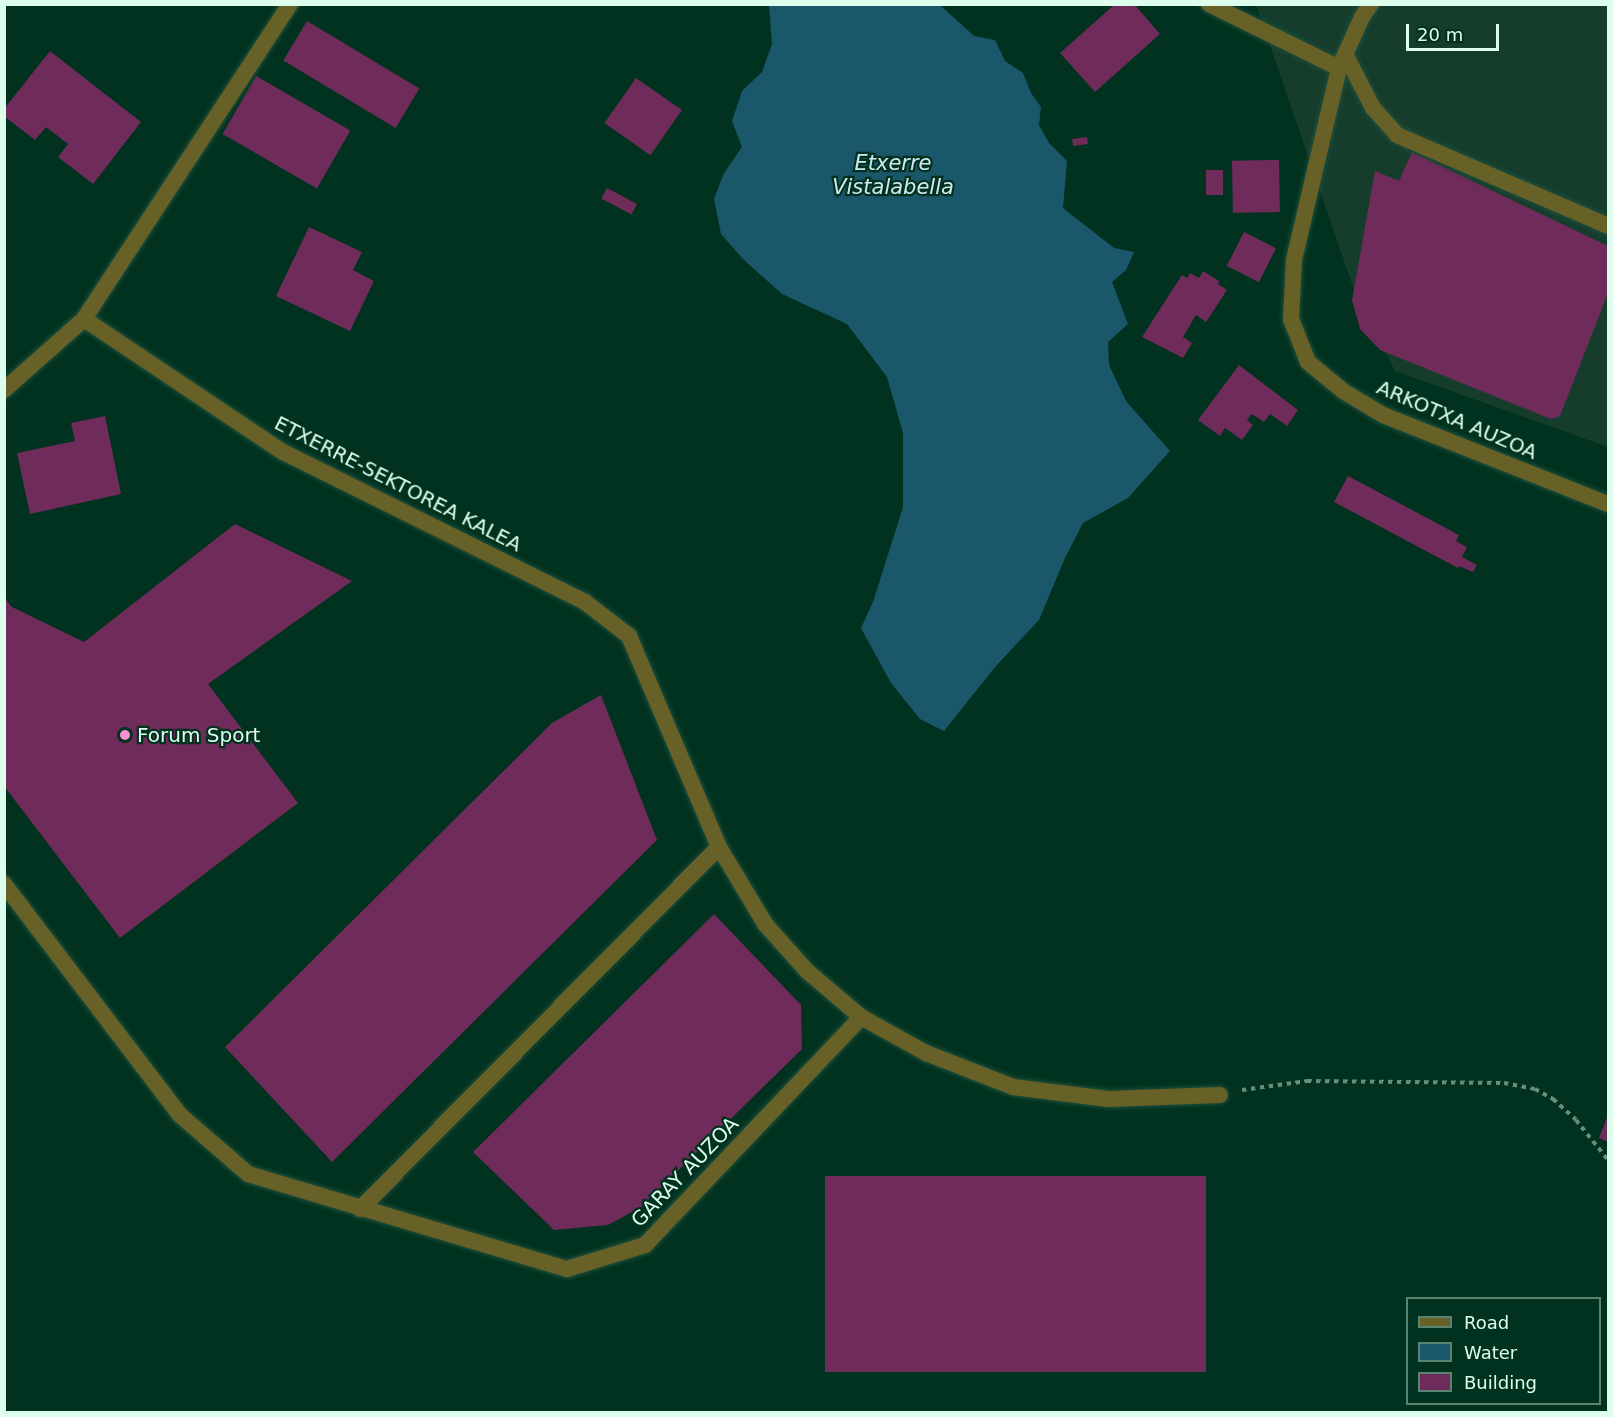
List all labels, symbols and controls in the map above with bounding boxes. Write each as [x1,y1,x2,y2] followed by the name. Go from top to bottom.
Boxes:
[1409,12,1502,50] scale bar
[1417,24,1463,45] text: 20 m
[832,150,954,200] water label: Etxerre Vistalabella
[1373,375,1541,465] street label: ARKOTXA AUZOA
[270,411,526,557] street label: ETXERRE-SEKTOREA KALEA
[137,723,260,747] place label: Forum Sport
[118,728,132,742] marker: Forum Sport
[626,1112,744,1232] street label: GARAY AUZOA
[1406,1297,1601,1405] legend
[1464,1312,1509,1333] text: Road
[1464,1342,1517,1363] text: Water
[1464,1372,1537,1393] text: Building

